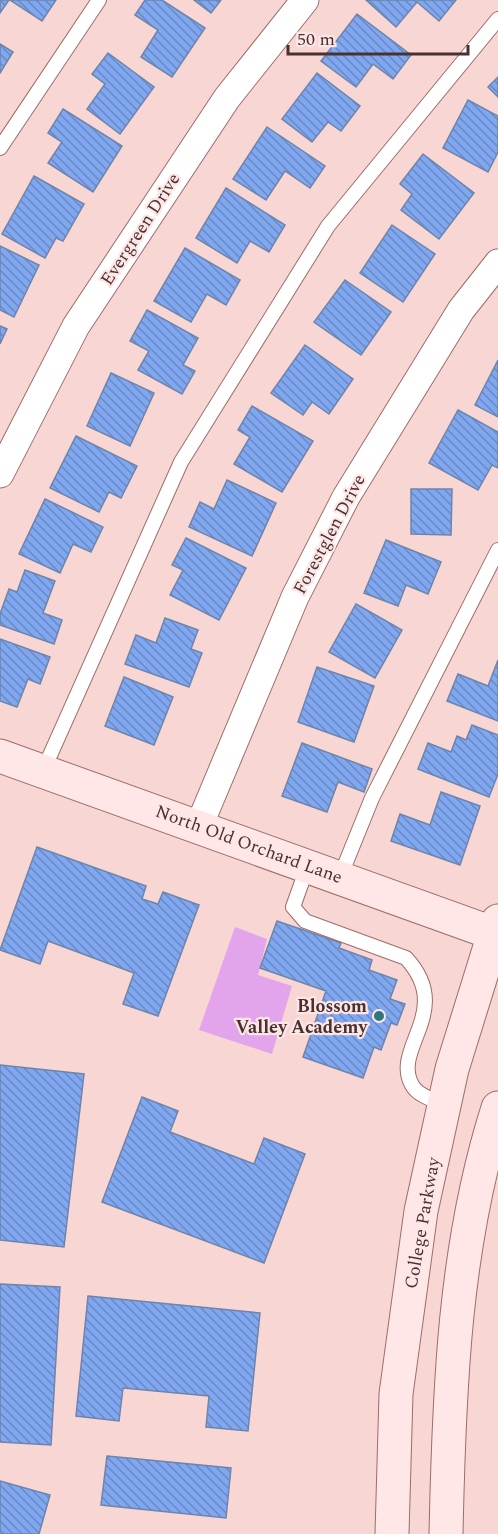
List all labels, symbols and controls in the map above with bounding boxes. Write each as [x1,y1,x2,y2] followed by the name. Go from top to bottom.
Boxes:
[288,18,468,56] scale bar
[297,26,335,53] text: 50 m
[94,168,187,291] street label: Evergreen Drive
[286,469,373,599] street label: Forestglen Drive
[151,798,346,891] street label: North Old Orchard Lane
[236,993,368,1041] place label: Blossom Valley Academy
[372,1009,386,1023] marker: Blossom Valley Academy
[398,1154,448,1291] street label: College Parkway

